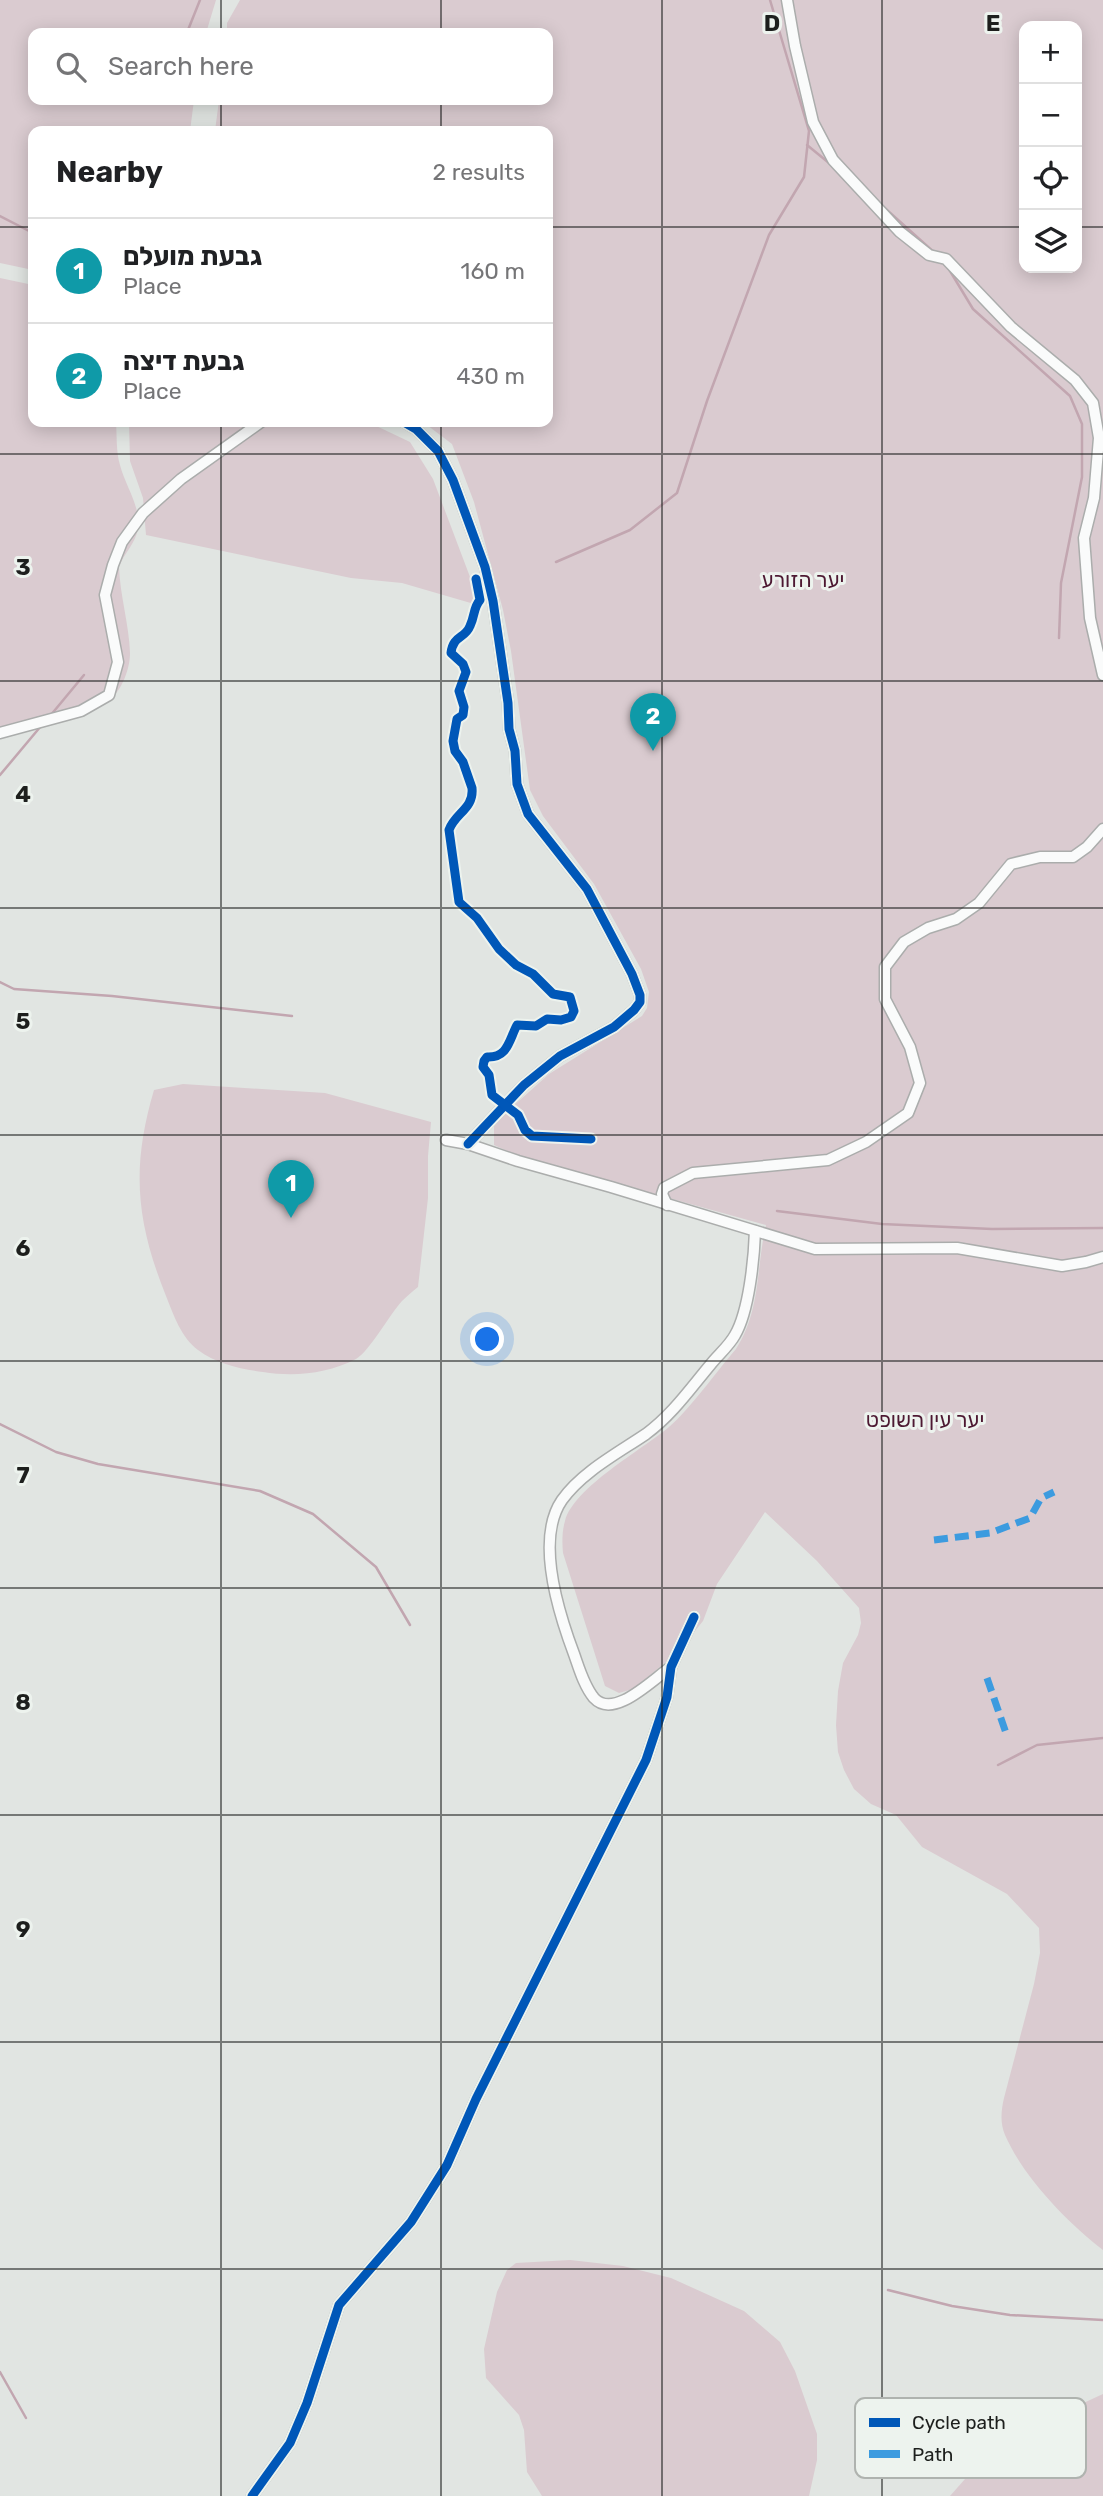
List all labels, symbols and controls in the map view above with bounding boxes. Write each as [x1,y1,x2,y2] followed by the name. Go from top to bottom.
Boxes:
[764,9,780,37] text: D
[986,9,1000,37] text: E
[1019,21,1082,273] map controls
[1019,21,1082,84] button: +
[28,28,553,105] search box
[52,48,90,86] icon: search
[108,51,254,82] text: Search here
[1019,84,1082,147] button: −
[1019,147,1082,210] button: locate
[56,154,163,190] text: Nearby
[433,158,525,186] text: 2 results
[1019,210,1082,273] button: layers
[123,241,262,272] text: גבעת מועלם
[73,257,85,285] text: 1
[461,257,525,285] text: 160 m
[123,272,182,300] text: Place
[123,346,244,377] text: גבעת דיצה
[72,362,86,390] text: 2
[456,362,525,390] text: 430 m
[123,377,182,405] text: Place
[15,553,31,581] text: 3
[762,567,844,592] park label: יער הזורע
[630,693,676,751] pin: 2
[15,780,31,808] text: 4
[16,1007,31,1035] text: 5
[268,1160,314,1218] pin: 1
[16,1234,31,1262] text: 6
[470,1322,504,1356] your location
[866,1407,984,1432] park label: יער עין השופט
[16,1461,30,1489] text: 7
[15,1688,31,1716] text: 8
[16,1915,30,1943] text: 9
[855,2398,1086,2478] legend
[912,2411,1006,2434] text: Cycle path
[912,2443,953,2466] text: Path

